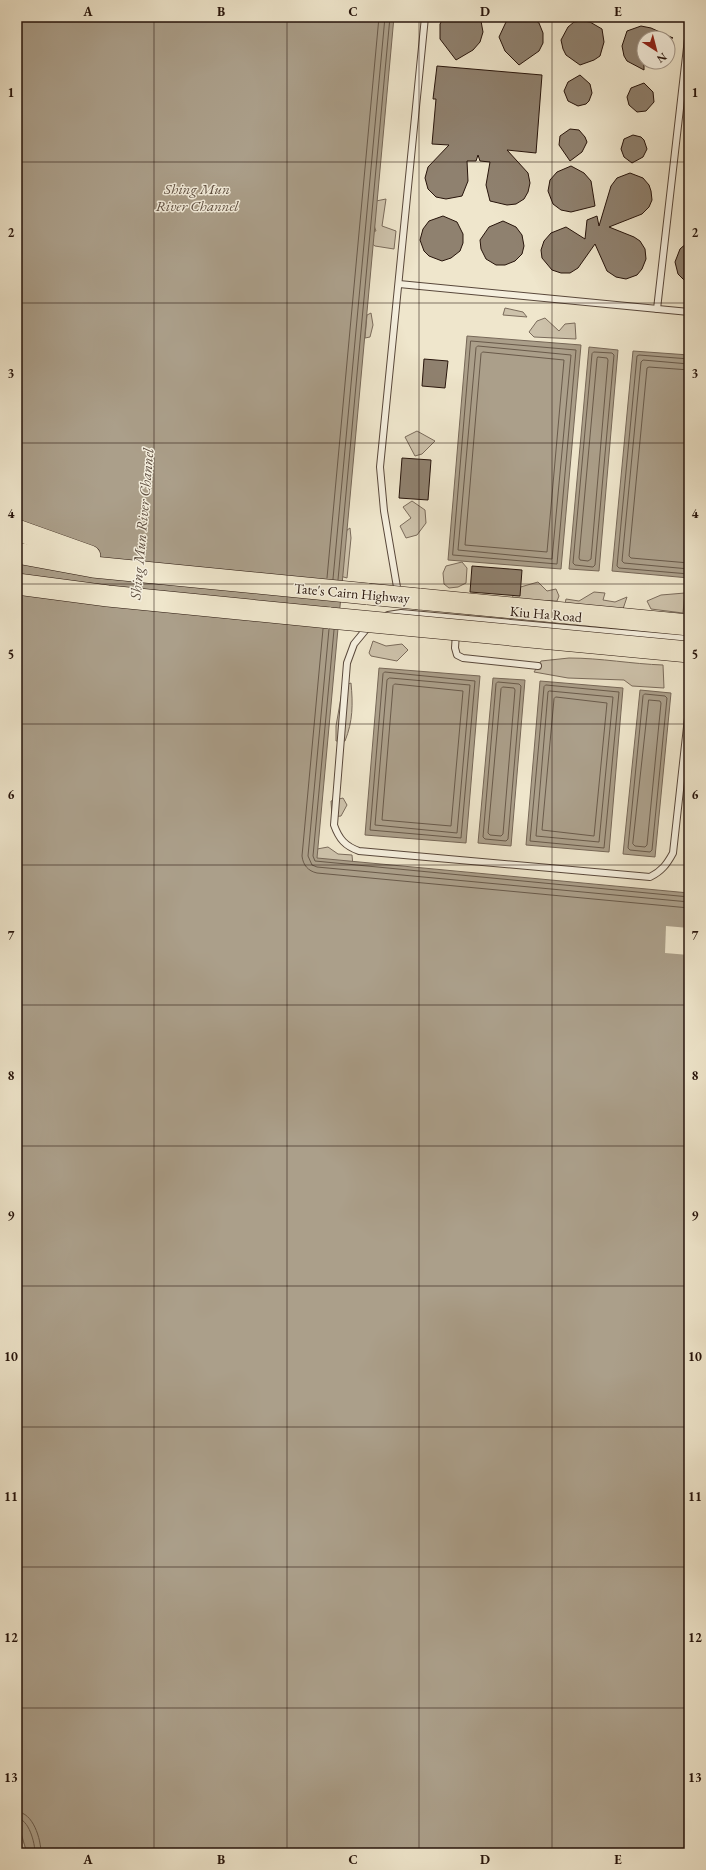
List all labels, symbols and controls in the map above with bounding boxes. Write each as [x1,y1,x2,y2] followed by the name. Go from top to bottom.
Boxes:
[82,3,93,20] text: A
[217,3,225,20] text: B
[348,3,358,20] text: C
[480,3,490,20] text: D
[614,3,622,20] text: E
[636,30,676,70] north arrow
[654,50,670,66] text: N
[8,84,15,101] text: 1
[692,84,699,101] text: 1
[155,179,239,215] water label: Shing Mun River Channel
[8,224,15,241] text: 2
[692,224,699,241] text: 2
[8,365,15,382] text: 3
[692,365,699,382] text: 3
[125,447,158,601] water label: Shing Mun River Channel
[8,505,15,522] text: 4
[692,505,699,522] text: 4
[293,579,411,607] street label: Tate's Cairn Highway
[509,602,584,626] street label: Kiu Ha Road
[8,646,14,663] text: 5
[692,646,698,663] text: 5
[8,786,15,803] text: 6
[692,786,699,803] text: 6
[8,927,15,944] text: 7
[692,927,699,944] text: 7
[8,1067,15,1084] text: 8
[692,1067,699,1084] text: 8
[8,1207,15,1224] text: 9
[692,1207,699,1224] text: 9
[4,1348,18,1365] text: 10
[688,1348,702,1365] text: 10
[4,1488,18,1505] text: 11
[688,1488,702,1505] text: 11
[4,1629,18,1646] text: 12
[688,1629,702,1646] text: 12
[4,1769,18,1786] text: 13
[688,1769,702,1786] text: 13
[82,1851,93,1868] text: A
[217,1851,225,1868] text: B
[348,1851,358,1868] text: C
[480,1851,490,1868] text: D
[614,1851,622,1868] text: E

